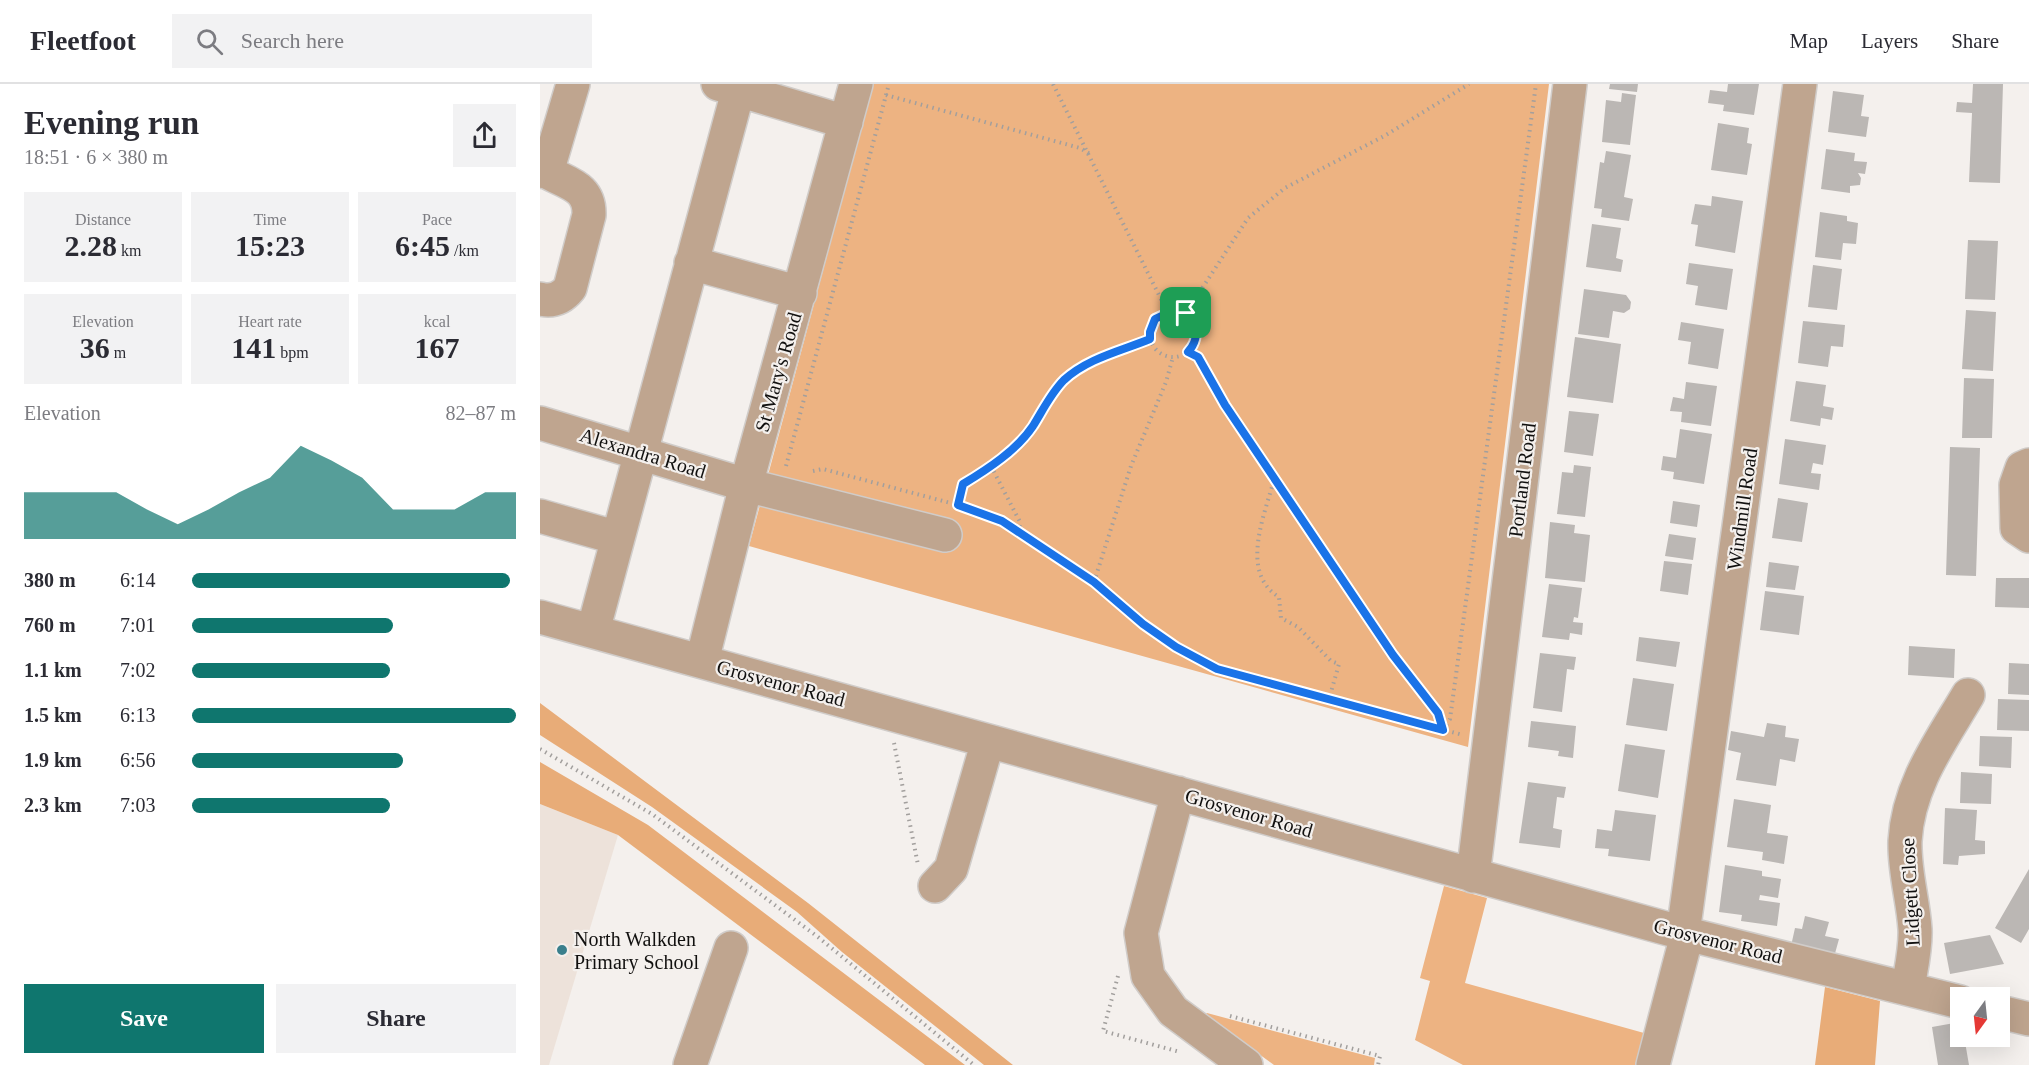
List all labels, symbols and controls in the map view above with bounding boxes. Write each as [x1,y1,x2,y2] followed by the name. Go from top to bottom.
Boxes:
[172,14,592,68] search box
[30,25,136,56] text: Fleetfoot
[193,25,226,58] icon: search
[241,28,344,53] text: Search here
[1790,29,1828,53] text: Map
[1861,29,1918,53] text: Layers
[1951,29,1999,53] text: Share
[453,104,516,167] button: share
[24,105,199,141] text: Evening run
[24,146,168,168] text: 18:51 · 6 × 380 m
[75,211,131,228] text: Distance
[253,211,287,228] text: Time
[422,211,452,228] text: Pace
[65,229,117,262] text: 2.28
[235,229,305,262] text: 15:23
[395,229,450,262] text: 6:45
[117,242,141,259] text: km
[450,242,479,259] text: /km
[1160,287,1211,338] pin
[1169,296,1202,329] icon: arrive
[750,310,807,435] street label: St Mary's Road
[72,313,134,330] text: Elevation
[238,313,302,330] text: Heart rate
[424,313,450,330] text: kcal
[80,331,110,364] text: 36
[231,331,276,364] text: 141
[415,331,460,364] text: 167
[110,344,126,361] text: m
[276,344,309,361] text: bpm
[24,402,101,424] text: Elevation
[445,402,516,424] text: 82–87 m
[1504,422,1540,538] street label: Portland Road
[577,423,709,483] street label: Alexandra Road
[1723,447,1761,571] street label: Windmill Road
[24,569,76,591] text: 380 m
[120,569,156,591] text: 6:14
[24,614,76,636] text: 760 m
[120,614,156,636] text: 7:01
[715,655,847,711] street label: Grosvenor Road
[24,659,82,681] text: 1.1 km
[120,659,156,681] text: 7:02
[24,704,82,726] text: 1.5 km
[120,704,156,726] text: 6:13
[24,749,82,771] text: 1.9 km
[120,749,156,771] text: 6:56
[1183,784,1315,842] street label: Grosvenor Road
[24,794,82,816] text: 2.3 km
[120,794,156,816] text: 7:03
[1896,837,1925,947] street label: Lidgett Close
[1651,914,1785,968] street label: Grosvenor Road
[574,928,699,974] place label: North Walkden Primary School
[555,943,569,957] marker: North Walkden Primary School
[24,984,264,1053] button: Save
[276,984,516,1053] button: Share
[1950,987,2010,1047] north arrow
[1950,987,2010,1047] map controls

